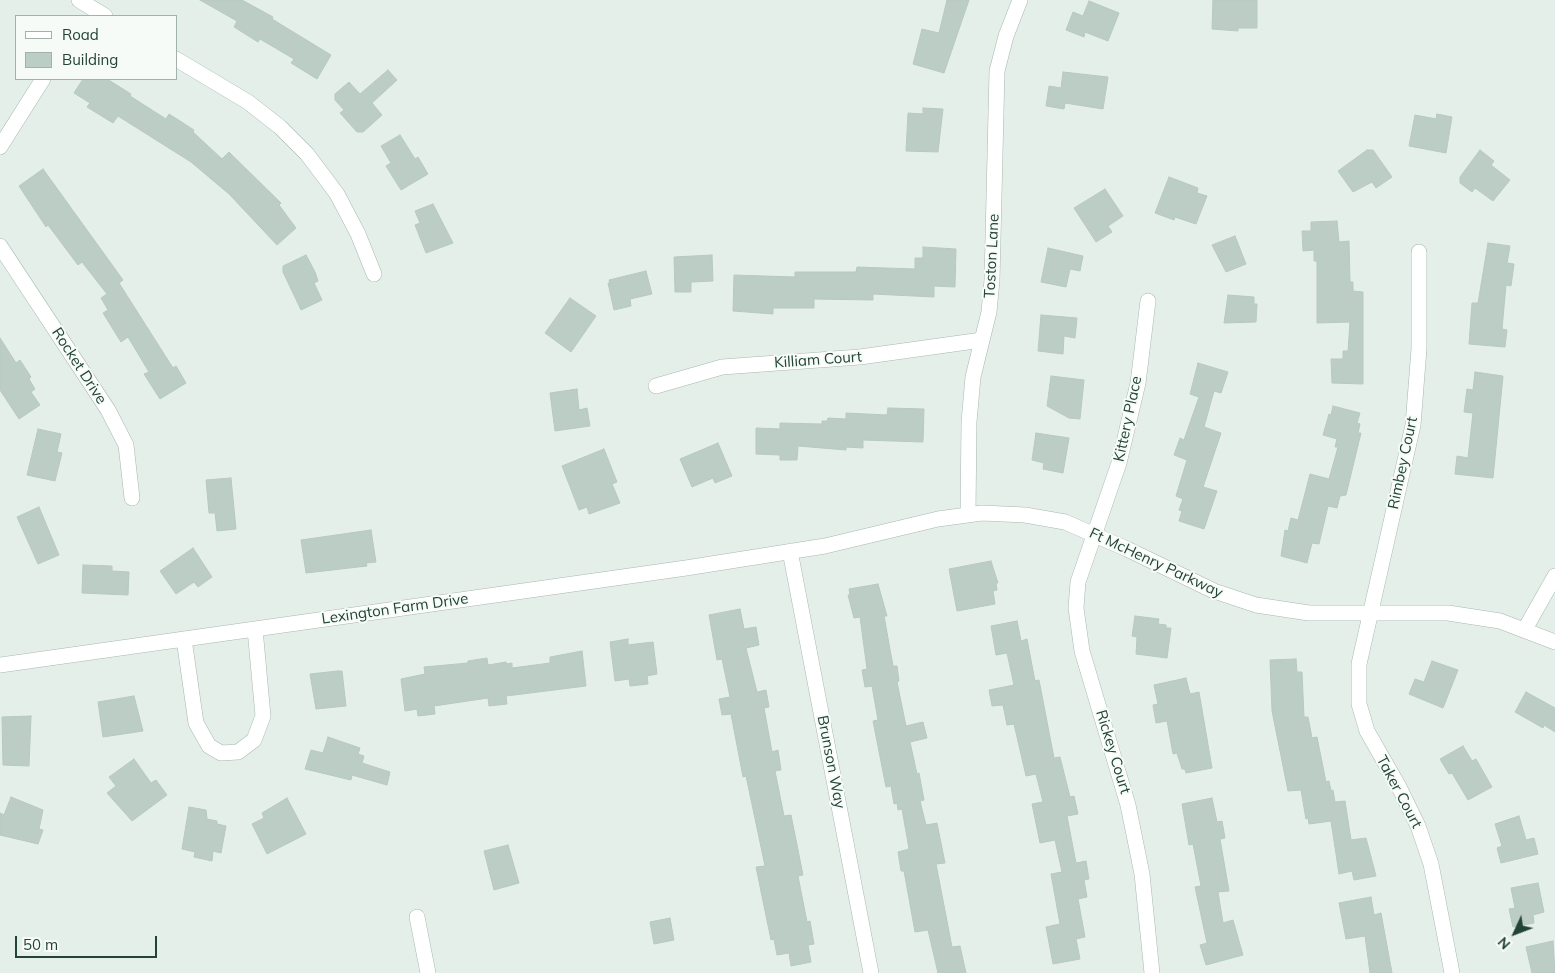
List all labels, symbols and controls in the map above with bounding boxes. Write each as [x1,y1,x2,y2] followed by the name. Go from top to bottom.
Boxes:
[15,15,178,80] legend
[62,25,99,44] text: Road
[62,50,118,69] text: Building
[981,213,1003,299] street label: Toston Lane
[48,324,110,408] street label: Rocket Drive
[774,348,862,372] street label: Killiam Court
[1110,375,1146,463] street label: Kittery Place
[1384,415,1422,511] street label: Rimbey Court
[1086,524,1226,602] street label: Ft McHenry Parkway
[320,590,470,628] street label: Lexington Farm Drive
[1092,708,1134,796] street label: Rickey Court
[813,714,849,810] street label: Brunson Way
[1372,752,1426,832] street label: Taker Court
[1490,908,1540,958] north arrow
[18,926,160,958] scale bar
[1494,933,1514,953] text: N
[23,935,58,954] text: 50 m

